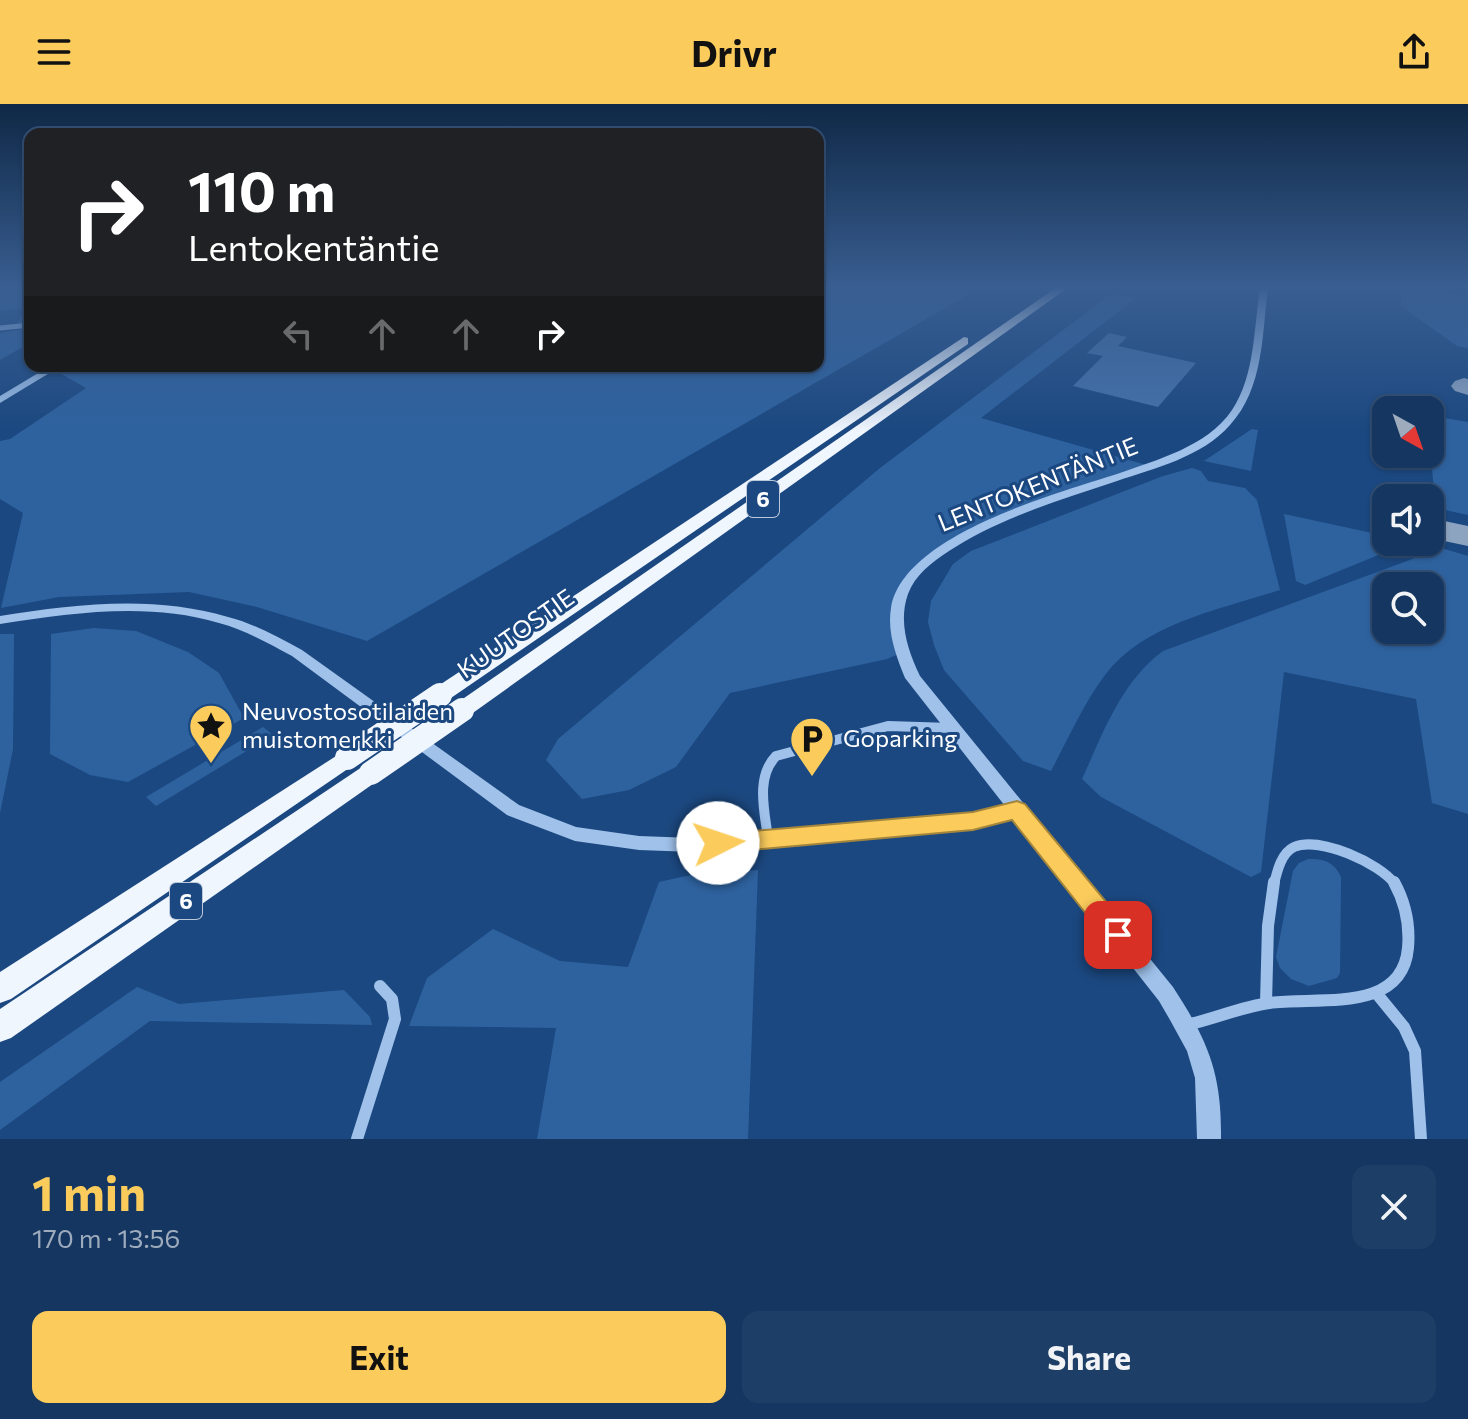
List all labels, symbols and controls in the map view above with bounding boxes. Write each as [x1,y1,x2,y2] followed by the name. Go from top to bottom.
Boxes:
[32,30,76,74] icon: menu
[691,30,777,74] text: Drivr
[1392,30,1436,74] icon: share
[188,155,335,224] text: 110 m
[56,160,160,264] icon: right
[188,224,440,268] text: Lentokentäntie
[276,312,320,356] icon: left
[360,312,404,356] icon: ahead
[444,312,488,356] icon: ahead
[528,312,572,356] icon: right
[1372,396,1444,468] north arrow
[1372,396,1444,644] map controls
[933,430,1142,537] street label: LENTOKENTÄNTIE
[747,481,779,517] road number: 6
[1372,484,1444,556] button: sound
[1372,572,1444,644] button: search
[451,582,579,684] street label: KUUTOSTIE
[242,696,453,753] place label: Neuvostosotilaiden muistomerkki
[187,702,235,765] place icon: Neuvostosotilaiden muistomerkki
[788,715,836,778] parking icon: Goparking
[843,723,957,752] place label: Goparking
[676,801,760,885] position arrow
[170,883,202,919] road number: 6
[1084,901,1152,969] pin
[1096,913,1140,957] icon: arrive
[32,1162,146,1221] text: 1 min
[1352,1165,1436,1249] button: close
[32,1222,180,1253] text: 170 m · 13:56
[32,1311,726,1403] button: Exit
[742,1311,1436,1403] button: Share

